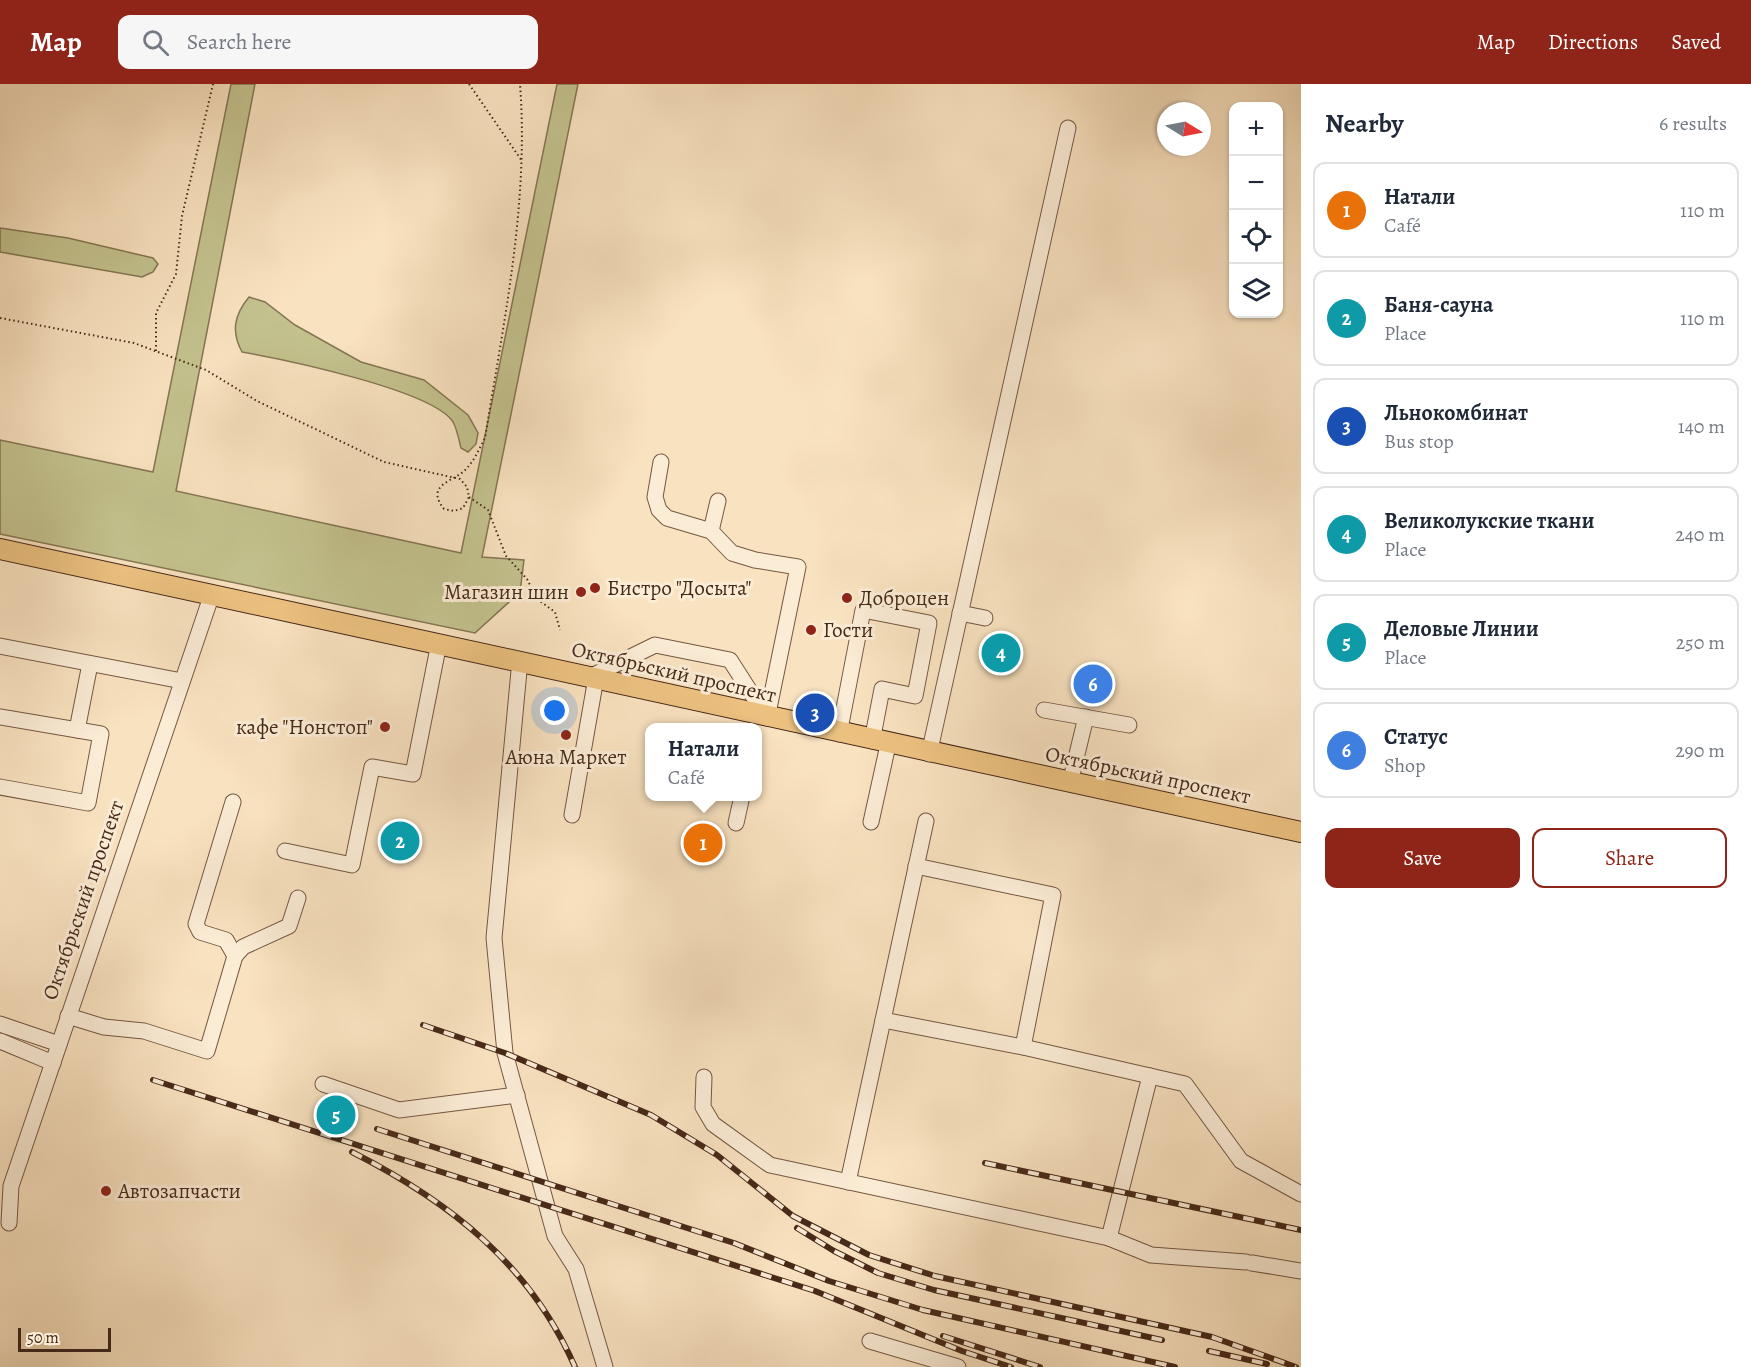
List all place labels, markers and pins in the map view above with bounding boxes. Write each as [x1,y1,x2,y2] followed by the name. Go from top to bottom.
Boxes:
[607,574,752,602] place label: Бистро "Досыта"
[444,578,569,606] place label: Магазин шин
[588,581,602,595] marker: Бистро "Досыта"
[859,584,949,612] place label: Доброцен
[574,585,588,599] marker: Магазин шин
[840,591,854,605] marker: Доброцен
[823,616,873,644] place label: Гости
[804,623,818,637] marker: Гости
[982,630,1020,676] pin: 4
[1074,662,1112,706] pin: 6
[796,690,834,736] pin: 3
[236,713,373,741] place label: кафе "Нонстоп"
[378,720,392,734] marker: кафе "Нонстоп"
[559,728,573,742] marker: Аюна Маркет
[505,743,626,771] place label: Аюна Маркет
[380,818,420,864] pin: 2
[684,820,722,866] pin: 1
[316,1092,356,1138] pin: 5
[117,1177,241,1205] place label: Автозапчасти
[99,1184,113,1198] marker: Автозапчасти

